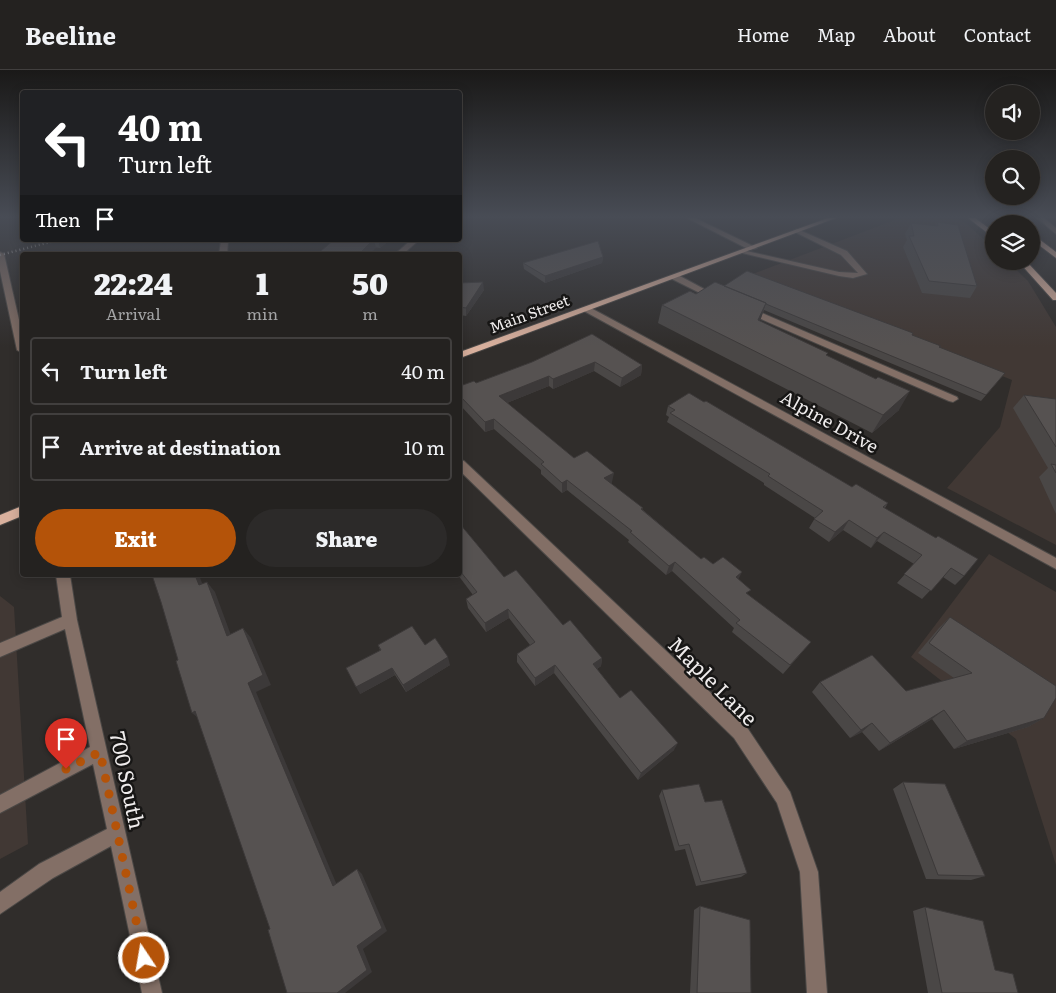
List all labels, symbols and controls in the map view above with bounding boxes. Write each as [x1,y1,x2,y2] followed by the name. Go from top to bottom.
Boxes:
[25,17,116,52] text: Beeline
[737,21,789,48] text: Home
[817,21,855,48] text: Map
[883,21,936,48] text: About
[964,21,1031,48] text: Contact
[985,85,1040,270] map controls
[985,85,1040,140] button: sound
[118,100,203,152] text: 40 m
[35,110,100,175] icon: left
[118,147,212,180] text: Turn left
[985,150,1040,205] button: search
[35,205,81,233] text: Then
[91,205,119,233] icon: arrive
[985,215,1040,270] button: layers
[94,260,173,304] text: 22:24
[256,260,269,304] text: 1
[352,260,388,304] text: 50
[486,288,572,338] street label: Main Street
[106,301,161,325] text: Arrival
[247,301,278,325] text: min
[362,301,378,325] text: m
[37,357,65,385] icon: left
[80,357,167,385] text: Turn left
[401,357,445,385] text: 40 m
[776,383,884,459] street label: Alpine Drive
[37,433,65,461] icon: arrive
[80,433,281,461] text: Arrive at destination
[404,433,445,461] text: 10 m
[35,509,236,567] button: Exit
[246,509,447,567] button: Share
[662,628,766,732] street label: Maple Lane
[45,718,87,769] pin
[52,725,80,753] icon: arrive
[104,728,154,832] street label: 700 South
[117,931,169,983] position arrow

